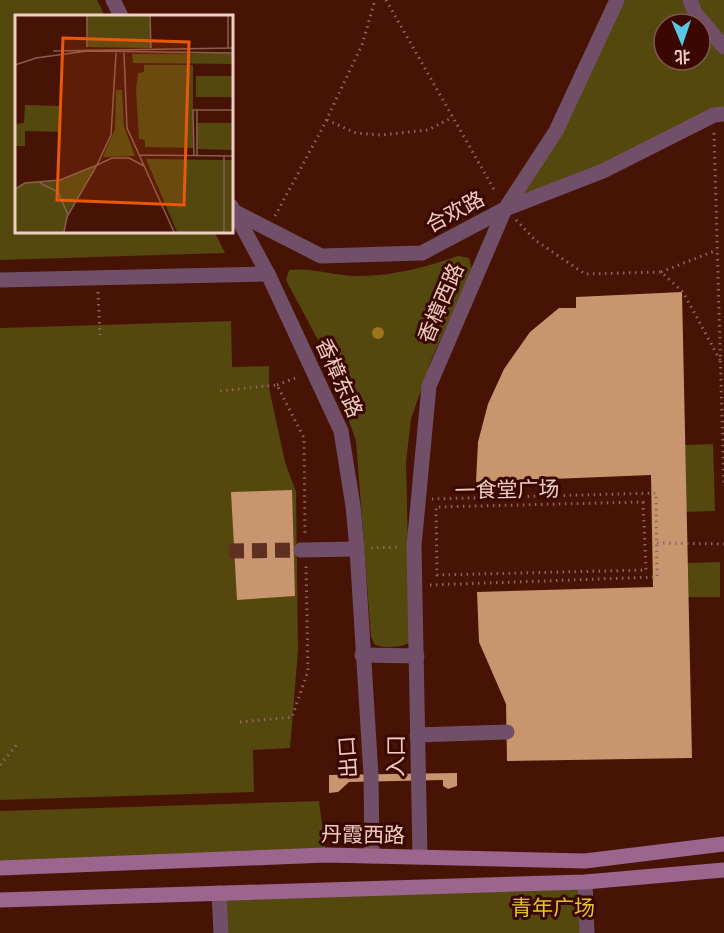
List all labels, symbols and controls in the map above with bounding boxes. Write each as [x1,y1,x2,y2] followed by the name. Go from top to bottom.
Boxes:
[652,12,712,72] north arrow
[15,15,232,232] inset map
[674,48,691,67] text: 北
[421,185,488,237] street label: 合欢路
[412,259,468,346] street label: 香樟西路
[312,334,369,421] street label: 香樟东路
[454,475,560,502] street label: 一食堂广场
[333,735,360,779] street label: 出口
[382,735,407,777] street label: 入口
[321,820,405,847] street label: 丹霞西路
[511,894,595,919] park label: 青年广场

